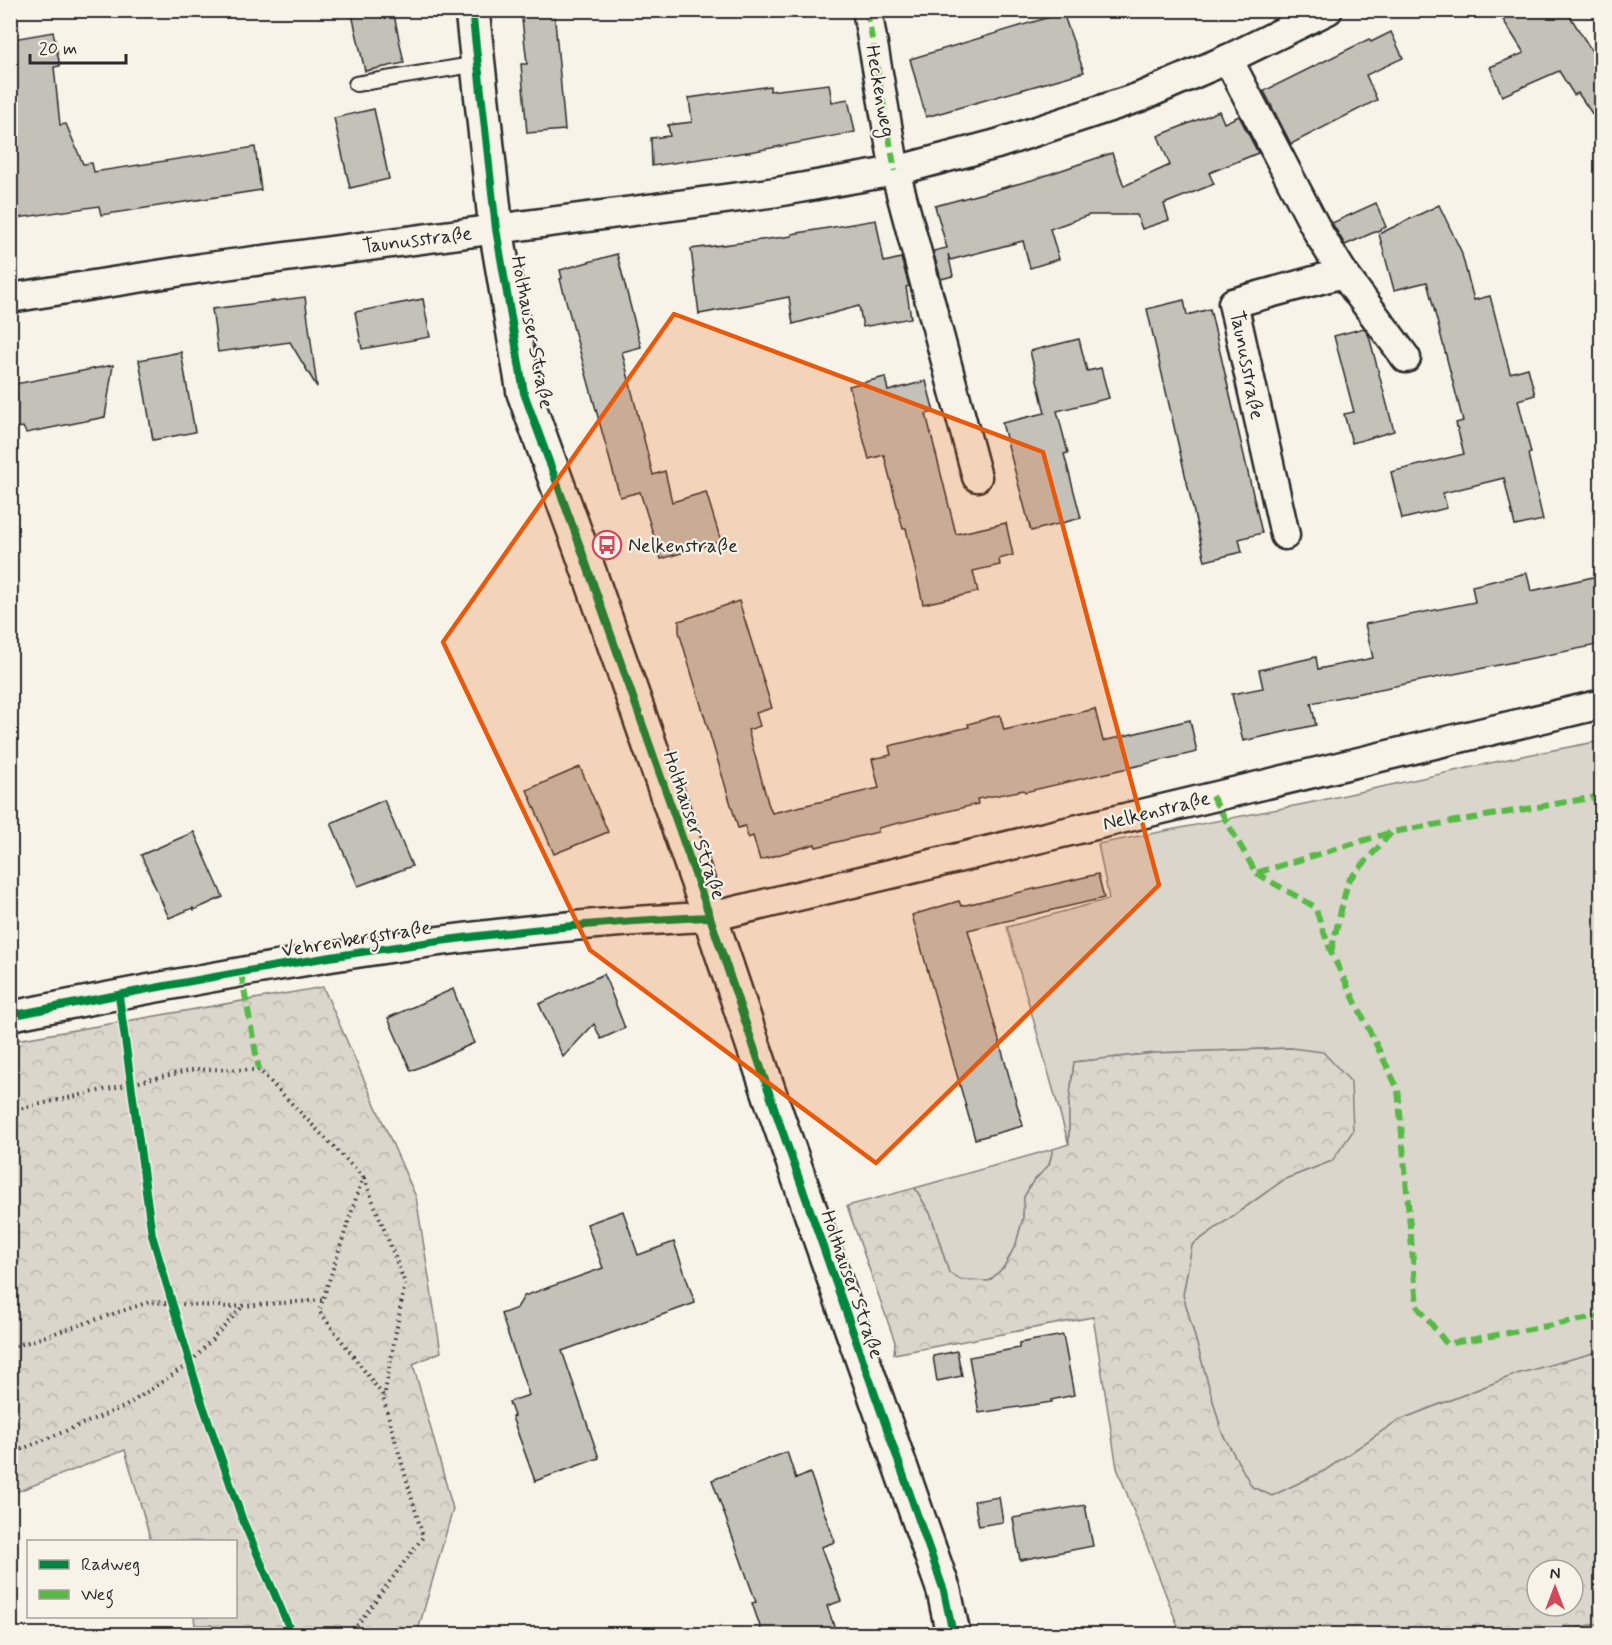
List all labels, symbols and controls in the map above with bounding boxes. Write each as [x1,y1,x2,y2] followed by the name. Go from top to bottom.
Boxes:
[30,27,126,65] scale bar
[39,37,77,61] text: 20 m
[857,43,901,140] street label: Heckenweg
[361,220,474,261] street label: Taunusstraße
[503,254,560,411] street label: Holthauser Straße
[1223,309,1270,422] street label: Taunusstraße
[591,529,623,561] bus stop icon: Nelkenstraße
[628,533,738,560] place label: Nelkenstraße
[656,748,732,903] street label: Holthauser Straße
[1100,785,1213,838] street label: Nelkenstraße
[280,914,433,967] street label: Vehrenbergstraße
[814,1207,890,1362] street label: Holthauser Straße
[27,1540,237,1618] legend
[81,1553,140,1577] text: Radweg
[1525,1558,1585,1618] north arrow
[1550,1564,1560,1585] text: N
[81,1583,114,1609] text: Weg

